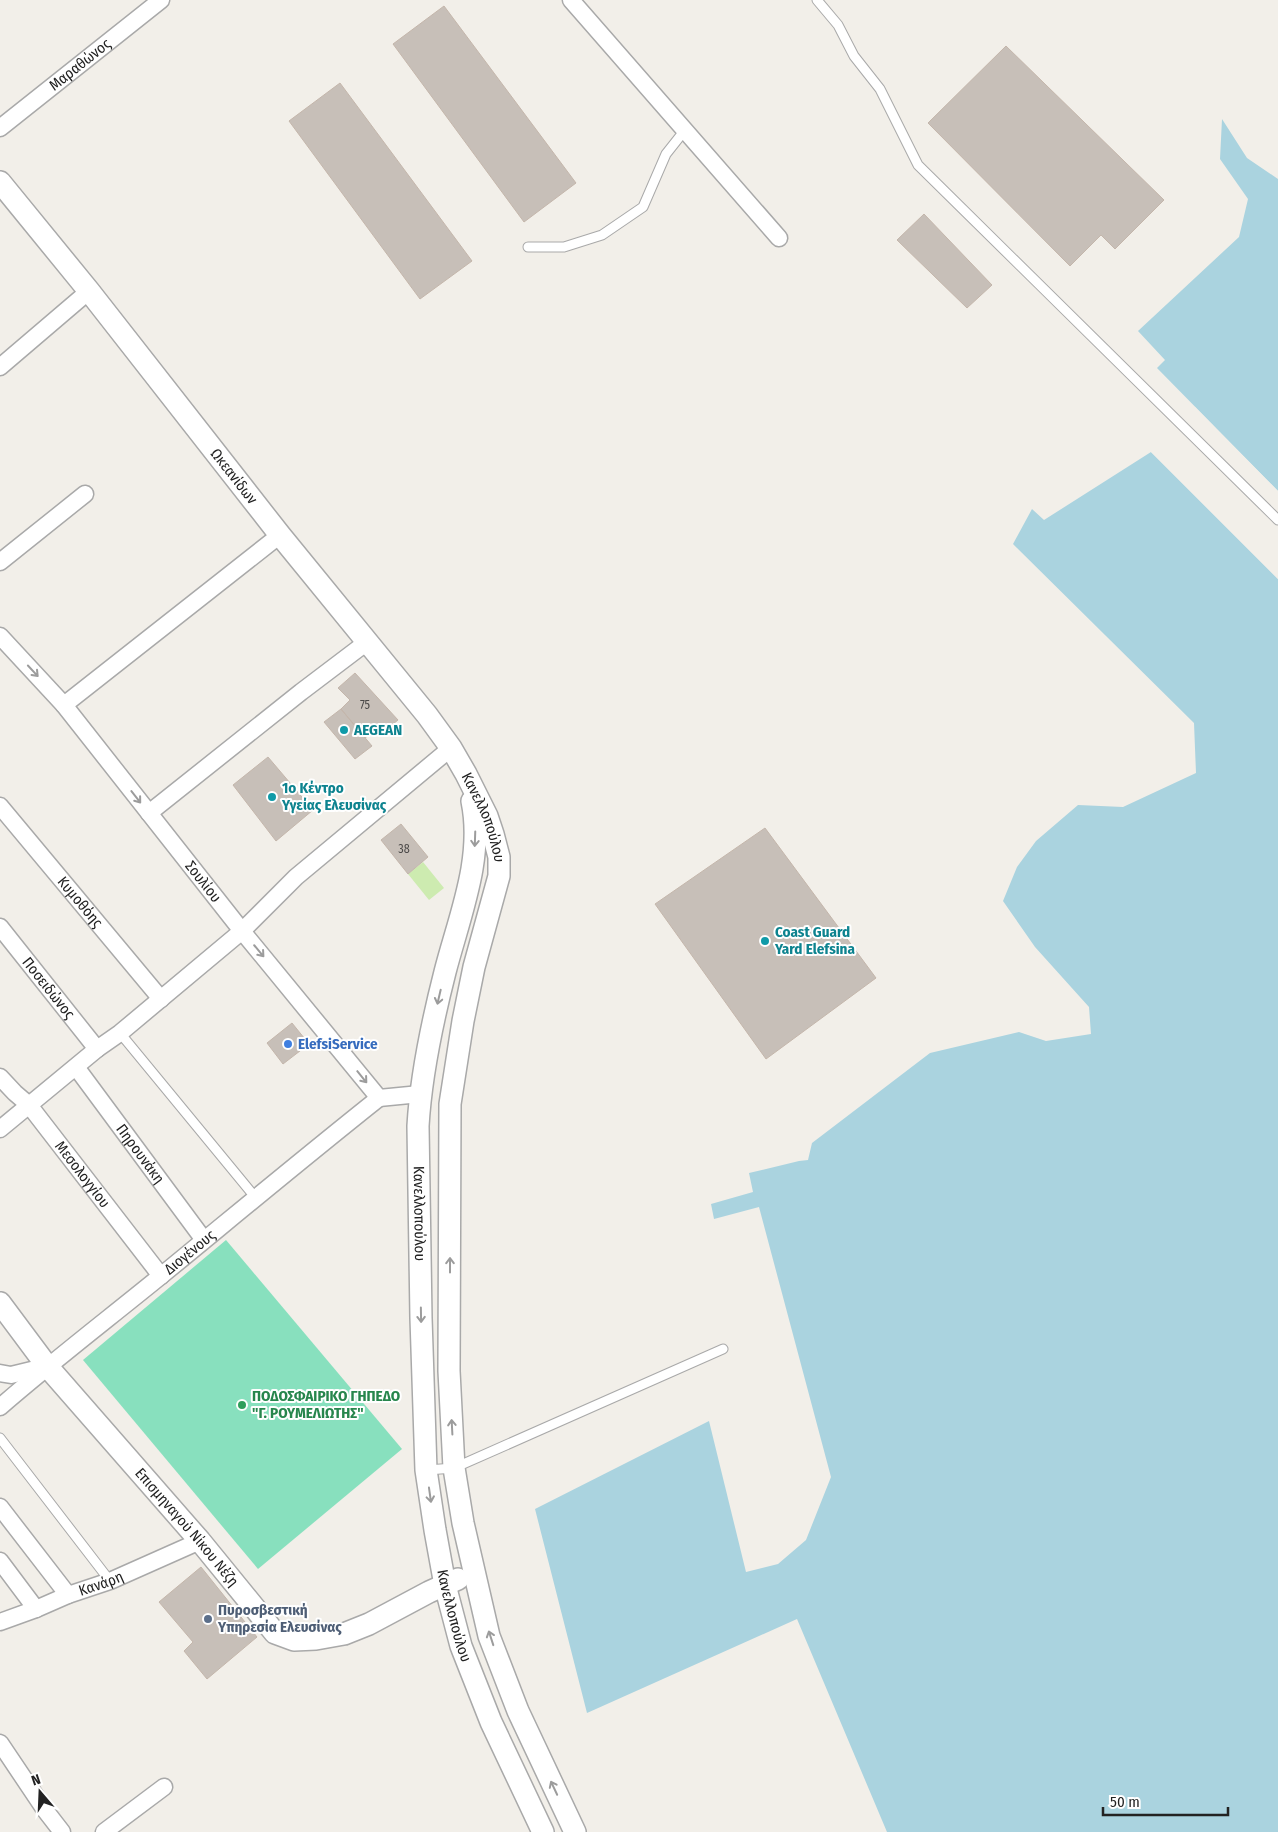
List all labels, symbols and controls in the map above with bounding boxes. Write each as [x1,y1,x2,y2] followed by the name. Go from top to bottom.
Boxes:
[45,34,115,94] street label: Μαραθώνος
[207,445,262,508] street label: Ωκεανίδων
[27,665,39,678] one-way arrow
[360,698,371,712] house number: 75
[353,721,402,739] place label: AEGEAN
[338,724,350,736] marker: AEGEAN
[458,770,508,862] street label: Κανελλοπούλου
[281,779,387,814] place label: 1ο Κέντρο Υγείας Ελευσίνας
[131,790,142,803] one-way arrow
[266,791,278,803] marker: 1ο Κέντρο Υγείας Ελευσίνας
[471,831,480,847] one-way arrow
[398,842,410,856] house number: 38
[181,857,225,906] street label: Σουλίου
[54,873,107,932] street label: Κυμοθόης
[774,923,855,958] place label: Coast Guard Yard Elefsina
[759,935,771,947] marker: Coast Guard Yard Elefsina
[253,945,265,958] one-way arrow
[18,954,79,1023] street label: Ποσειδώνος
[434,989,443,1005] one-way arrow
[298,1035,378,1053] place label: ElefsiService
[282,1038,294,1050] marker: ElefsiService
[357,1070,368,1083] one-way arrow
[112,1120,168,1187] street label: Πηρουνάκη
[51,1138,114,1211] street label: Μεσολογγίου
[410,1166,429,1261] street label: Κανελλοπούλου
[161,1225,220,1278] street label: Διογένους
[445,1257,455,1274] one-way arrow
[416,1307,425,1323] one-way arrow
[252,1387,400,1422] place label: ΠΟΔΟΣΦΑΙΡΙΚΟ ΓΗΠΕΔΟ "Γ. ΡΟΥΜΕΛΙΩΤΗΣ"
[236,1399,248,1411] marker: ΠΟΔΟΣΦΑΙΡΙΚΟ ΓΗΠΕΔΟ "Γ. ΡΟΥΜΕΛΙΩΤΗΣ"
[448,1420,457,1436] one-way arrow
[131,1464,242,1590] street label: Επισμηναγού Νίκου Νέζη
[425,1487,435,1503] one-way arrow
[76,1567,126,1600] street label: Κανάρη
[433,1568,475,1665] street label: Κανελλοπούλου
[217,1601,342,1636] place label: Πυροσβεστική Υπηρεσία Ελευσίνας
[202,1613,214,1625] marker: Πυροσβεστική Υπηρεσία Ελευσίνας
[485,1631,495,1647] one-way arrow
[15,1767,65,1817] north arrow
[29,1771,43,1790] text: N
[549,1781,558,1796] one-way arrow
[1103,1784,1228,1816] scale bar
[1110,1793,1140,1811] text: 50 m

